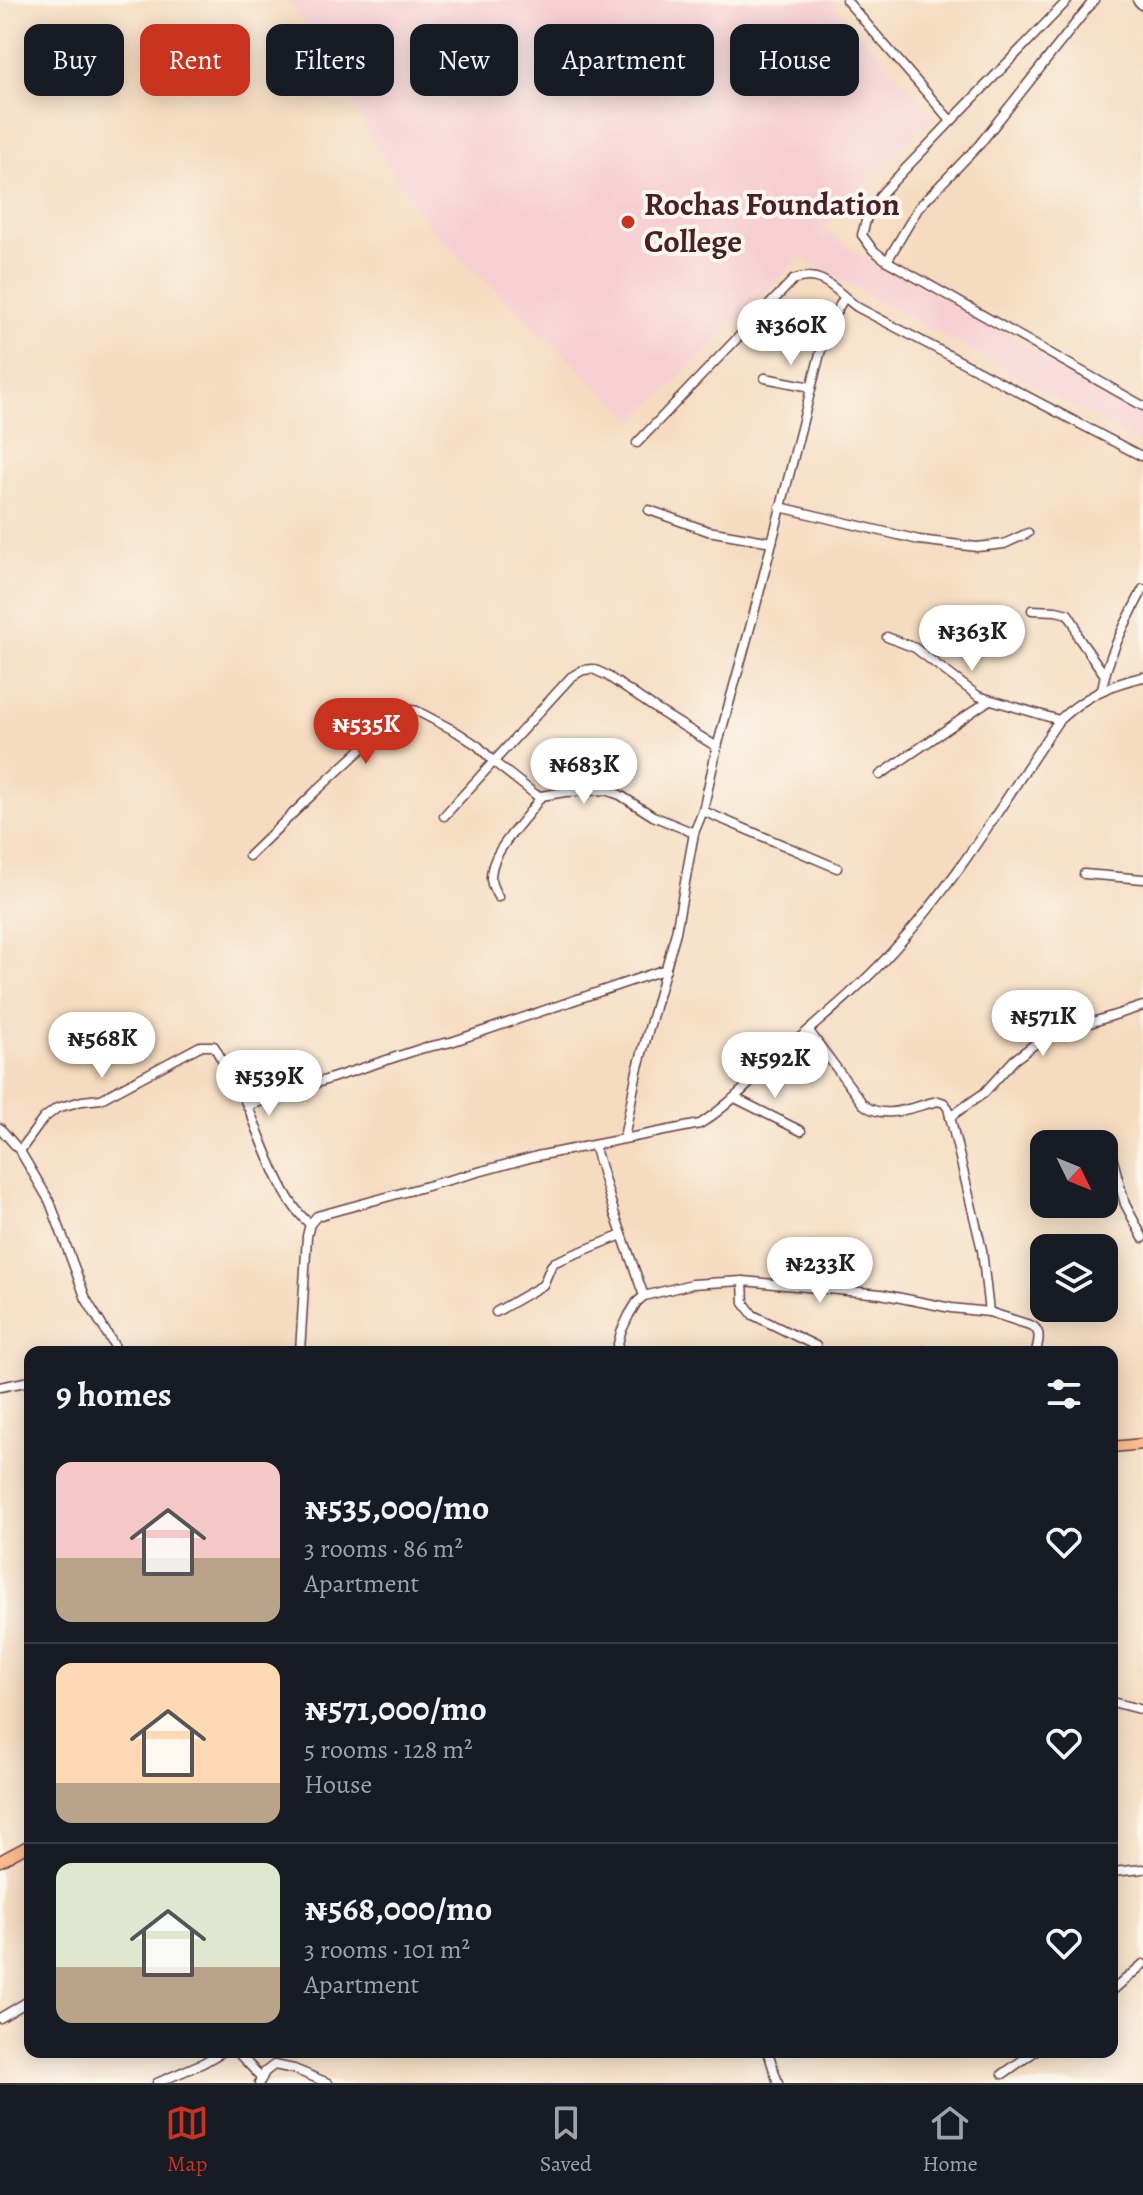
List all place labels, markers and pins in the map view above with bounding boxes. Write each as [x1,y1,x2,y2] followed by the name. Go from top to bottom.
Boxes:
[644,182,900,263] place label: Rochas Foundation College
[619,213,637,231] marker: Rochas Foundation College
[735,299,847,367] pin: ₦360K
[916,605,1028,673] pin: ₦363K
[310,698,422,766] pin: ₦535K
[528,738,640,806] pin: ₦683K
[987,990,1099,1058] pin: ₦571K
[46,1012,158,1080] pin: ₦568K
[719,1032,831,1100] pin: ₦592K
[213,1050,325,1118] pin: ₦539K
[764,1237,876,1305] pin: ₦233K

